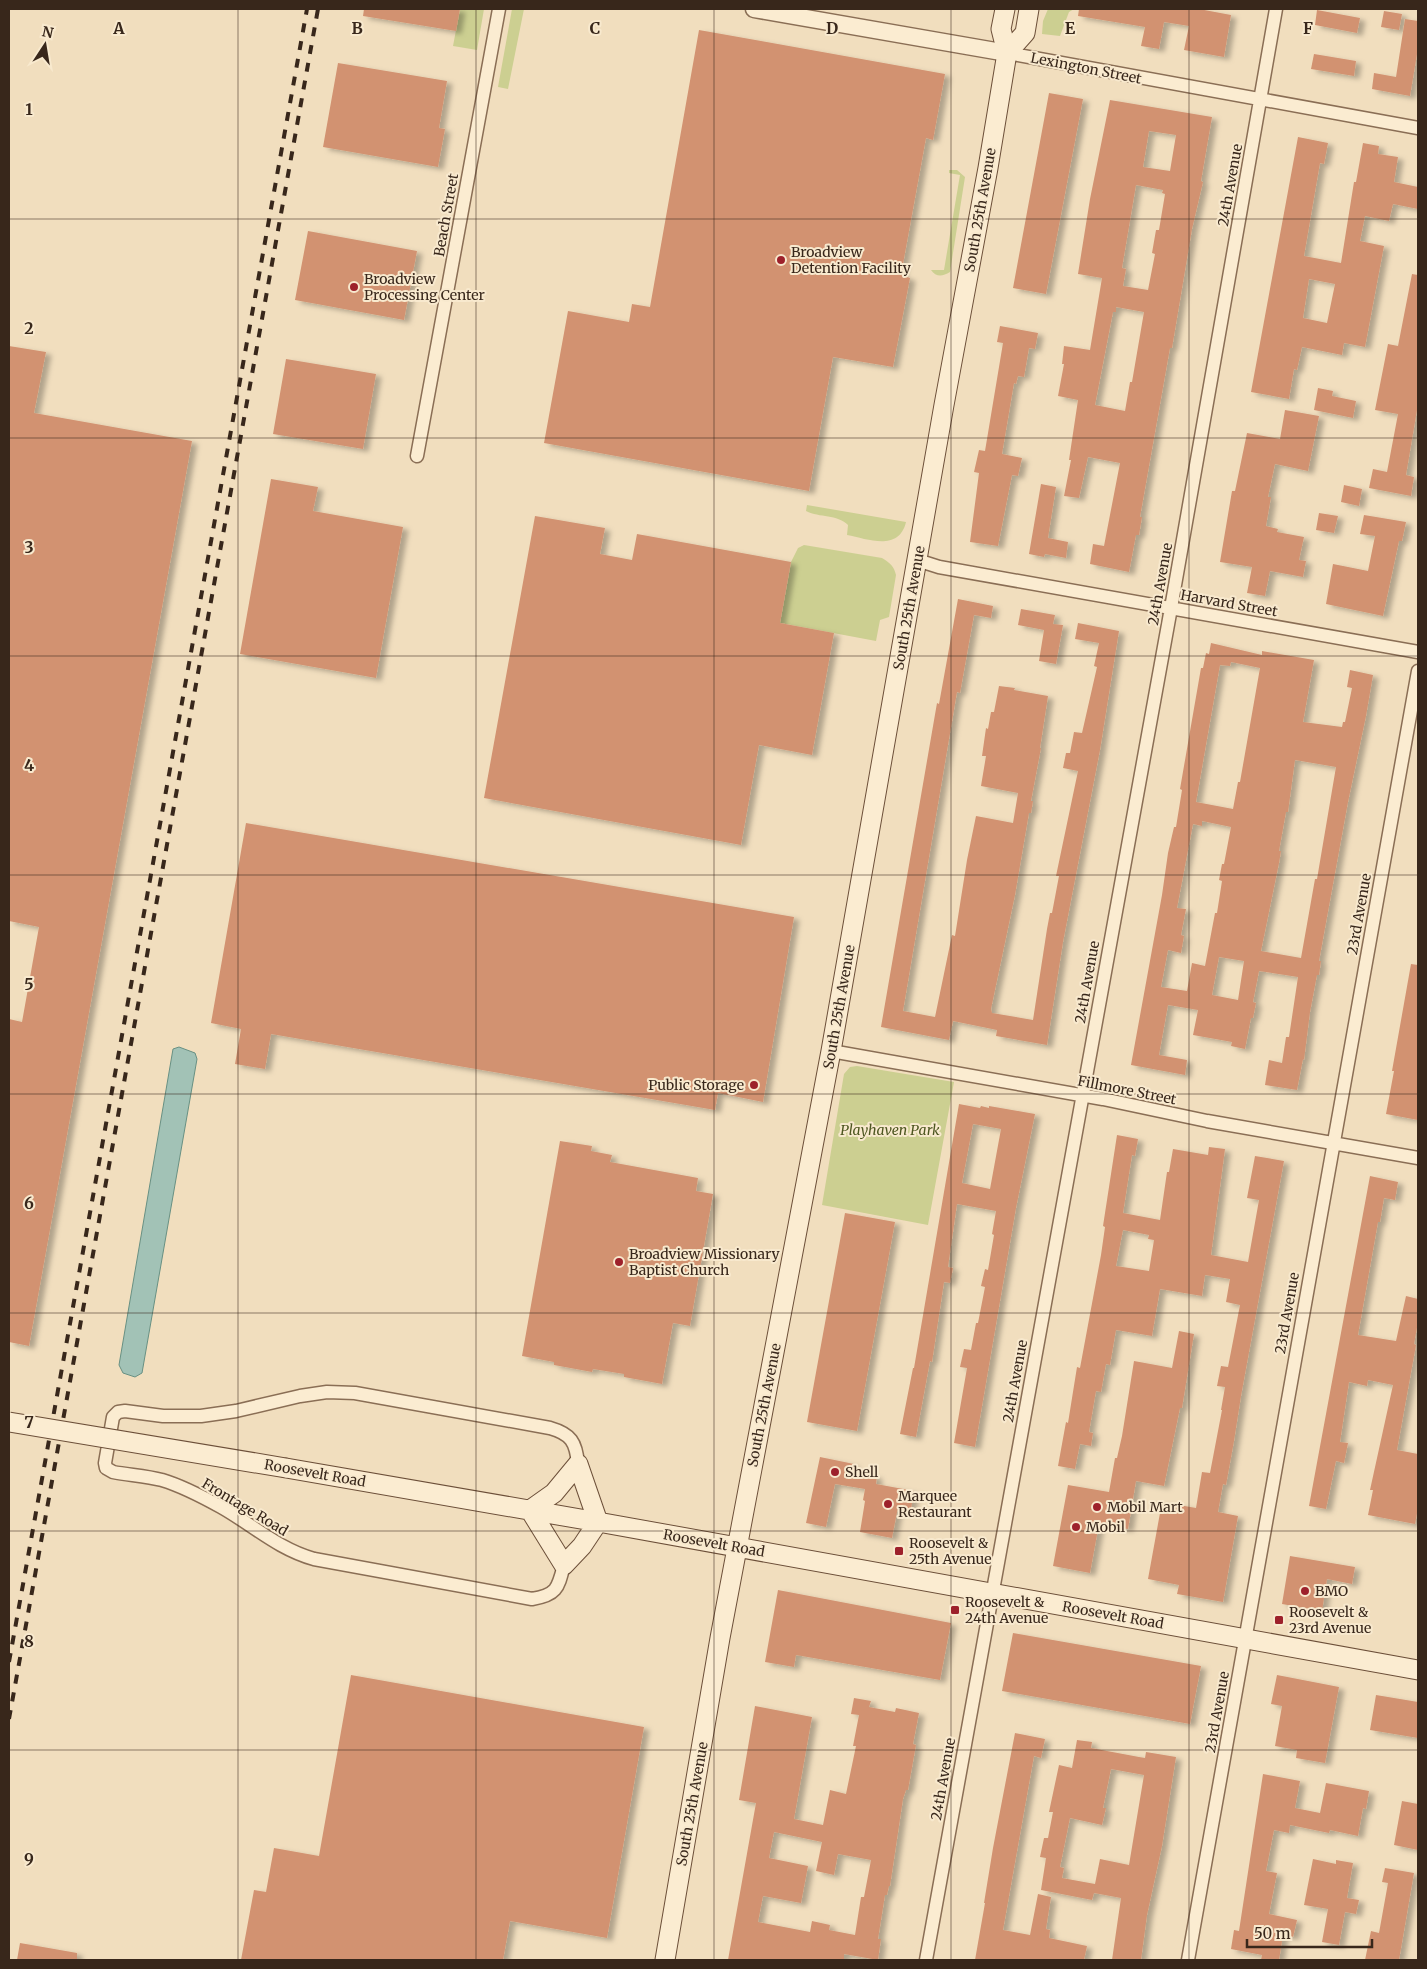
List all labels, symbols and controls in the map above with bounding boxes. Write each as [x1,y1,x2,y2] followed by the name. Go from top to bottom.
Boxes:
[112,18,125,38] text: A
[351,18,363,38] text: B
[590,18,600,38] text: C
[826,18,838,38] text: D
[1065,18,1076,38] text: E
[1303,18,1313,38] text: F
[20,20,70,70] north arrow
[40,22,55,42] text: N
[1029,48,1144,88] street label: Lexington Street
[25,99,33,119] text: 1
[1214,142,1246,228] street label: 24th Avenue
[960,146,1000,274] street label: South 25th Avenue
[430,172,462,258] street label: Beach Street
[791,243,912,277] place label: Broadview Detention Facility
[775,254,787,266] marker: Broadview Detention Facility
[364,270,485,304] place label: Broadview Processing Center
[348,281,360,293] marker: Broadview Processing Center
[24,318,34,338] text: 2
[24,537,34,557] text: 3
[1144,541,1176,627] street label: 24th Avenue
[889,544,929,672] street label: South 25th Avenue
[1179,586,1279,620] street label: Harvard Street
[24,755,34,775] text: 4
[1343,872,1375,956] street label: 23rd Avenue
[1071,939,1103,1025] street label: 24th Avenue
[819,943,859,1071] street label: South 25th Avenue
[24,974,34,994] text: 5
[1076,1072,1178,1108] street label: Fillmore Street
[648,1076,744,1094] place label: Public Storage
[748,1079,760,1091] marker: Public Storage
[840,1121,940,1139] park label: Playhaven Park
[24,1193,34,1213] text: 6
[629,1245,781,1279] place label: Broadview Missionary Baptist Church
[613,1256,625,1268] marker: Broadview Missionary Baptist Church
[1271,1271,1303,1355] street label: 23rd Avenue
[999,1338,1031,1424] street label: 24th Avenue
[743,1342,785,1468] street label: South 25th Avenue
[24,1412,34,1432] text: 7
[263,1455,368,1491] street label: Roosevelt Road
[845,1463,879,1481] place label: Shell
[829,1466,841,1478] marker: Shell
[199,1474,292,1540] street label: Frontage Road
[898,1487,972,1521] place label: Marquee Restaurant
[882,1498,894,1510] marker: Marquee Restaurant
[1107,1498,1183,1516] place label: Mobil Mart
[1091,1501,1103,1513] marker: Mobil Mart
[1086,1518,1126,1536] place label: Mobil
[1070,1521,1082,1533] marker: Mobil
[662,1525,767,1561] street label: Roosevelt Road
[909,1534,992,1568] place label: Roosevelt & 25th Avenue
[893,1545,905,1557] marker: Roosevelt & 25th Avenue
[1315,1582,1348,1600] place label: BMO
[1299,1585,1311,1597] marker: BMO
[965,1593,1048,1627] place label: Roosevelt & 24th Avenue
[1061,1597,1166,1633] street label: Roosevelt Road
[1289,1603,1371,1637] place label: Roosevelt & 23rd Avenue
[949,1604,961,1616] marker: Roosevelt & 24th Avenue
[1273,1614,1285,1626] marker: Roosevelt & 23rd Avenue
[24,1631,34,1651] text: 8
[1201,1670,1233,1754] street label: 23rd Avenue
[927,1736,959,1822] street label: 24th Avenue
[672,1740,712,1868] street label: South 25th Avenue
[24,1849,34,1869] text: 9
[1247,1916,1372,1948] scale bar
[1254,1924,1291,1943] text: 50 m

